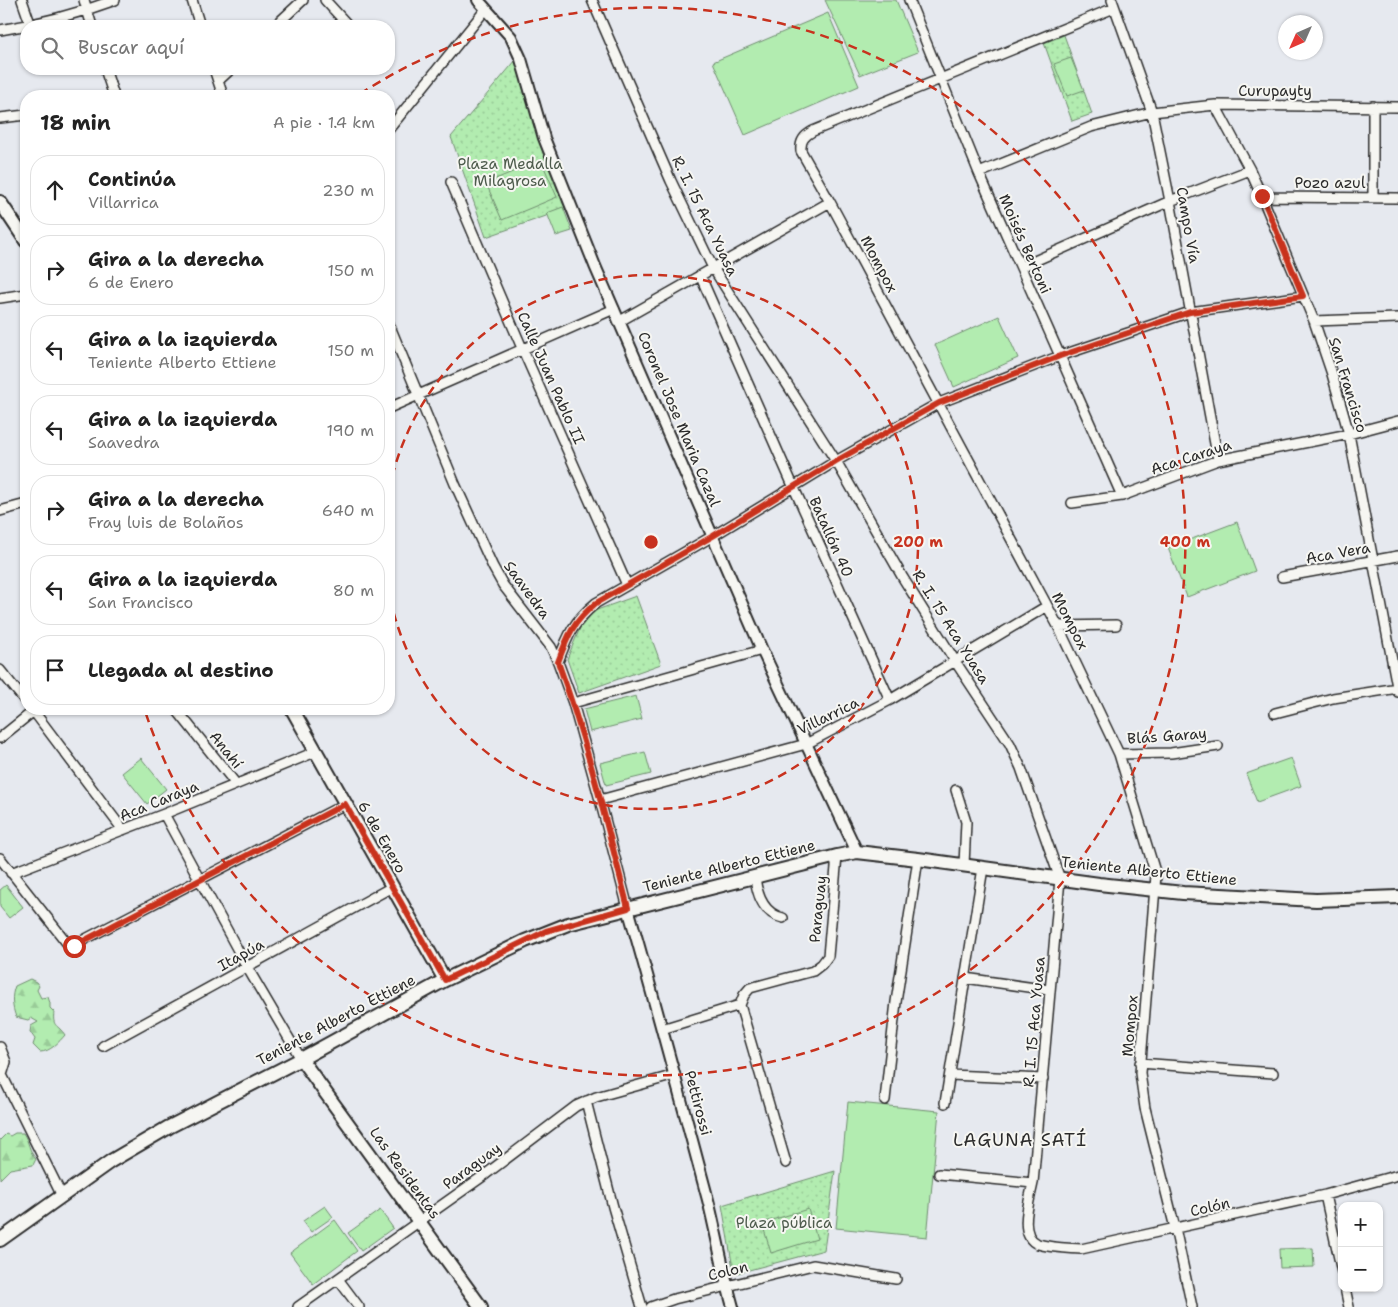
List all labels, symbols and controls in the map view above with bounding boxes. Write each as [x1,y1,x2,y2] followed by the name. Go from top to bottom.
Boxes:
[1278,15,1323,60] north arrow
[20,20,395,75] search box
[38,34,66,62] icon: search
[78,35,184,60] text: Buscar aquí
[1238,81,1312,101] street label: Curupayty
[40,109,111,137] text: 18 min
[273,112,375,133] text: A pie · 1.4 km
[667,153,743,280] street label: R. I. 15 Aca Yuasa
[457,154,563,191] park label: Plaza Medalla Milagrosa
[88,167,176,192] text: Continúa
[1295,173,1366,193] street label: Pozo azul
[41,176,69,204] icon: ahead
[322,180,374,201] text: 230 m
[1171,185,1205,265] street label: Campo Vía
[1251,185,1274,208] route end
[994,191,1056,297] street label: Moisés Bertoni
[88,192,159,213] text: Villarrica
[856,232,902,296] street label: Mompox
[88,247,264,272] text: Gira a la derecha
[41,256,69,284] icon: right
[327,260,374,281] text: 150 m
[88,272,174,293] text: 6 de Enero
[513,309,589,447] street label: Calle Juan Pablo II
[88,327,277,352] text: Gira a la izquierda
[633,329,725,510] street label: Coronel Jose Maria Cazal
[1324,335,1372,435] street label: San Francisco
[41,336,69,364] icon: left
[327,340,374,361] text: 150 m
[88,352,277,373] text: Teniente Alberto Ettiene
[88,407,277,432] text: Gira a la izquierda
[41,416,69,444] icon: left
[327,420,374,441] text: 190 m
[88,432,160,453] text: Saavedra
[1148,434,1235,479] street label: Aca Caraya
[88,487,264,512] text: Gira a la derecha
[804,494,858,580] street label: Batallón 40
[41,496,69,524] icon: right
[322,500,374,521] text: 640 m
[88,512,244,533] text: Fray luis de Bolaños
[893,532,943,552] text: 200 m
[1160,532,1210,552] text: 400 m
[642,533,660,551] centre of rings
[1304,537,1373,569] street label: Aca Vera
[499,557,555,624] street label: Saavedra
[908,566,995,688] street label: R. I. 15 Aca Yuasa
[88,567,277,592] text: Gira a la izquierda
[41,576,69,604] icon: left
[333,580,374,601] text: 80 m
[1047,589,1093,653] street label: Mompox
[88,592,193,613] text: San Francisco
[41,656,69,684] icon: arrive
[88,658,274,683] text: Llegada al destino
[794,692,863,739] street label: Villarrica
[1126,723,1208,749] street label: Blás Garay
[205,727,248,773] street label: Anahí
[116,776,202,826] street label: Aca Caraya
[353,797,411,877] street label: 6 de Enero
[641,835,817,897] street label: Teniente Alberto Ettiene
[1060,852,1238,890] street label: Teniente Alberto Ettiene
[805,874,831,944] street label: Paraguay
[214,934,268,976] street label: Itapúa
[63,935,86,958] route start
[1018,955,1050,1088] street label: R. I. 15 Aca Yuasa
[253,970,419,1070] street label: Teniente Alberto Ettiene
[1117,994,1143,1058] street label: Mompox
[680,1068,716,1138] street label: Pettirossi
[365,1123,445,1223] street label: Las Residentas
[953,1128,1087,1152] district label: LAGUNA SATÍ
[439,1138,505,1194] street label: Paraguay
[1188,1193,1232,1221] street label: Colón
[1338,1202,1383,1292] map controls
[1338,1202,1383,1247] button: +
[736,1213,833,1233] park label: Plaza pública
[1338,1247,1383,1292] button: −
[706,1256,750,1286] street label: Colon

